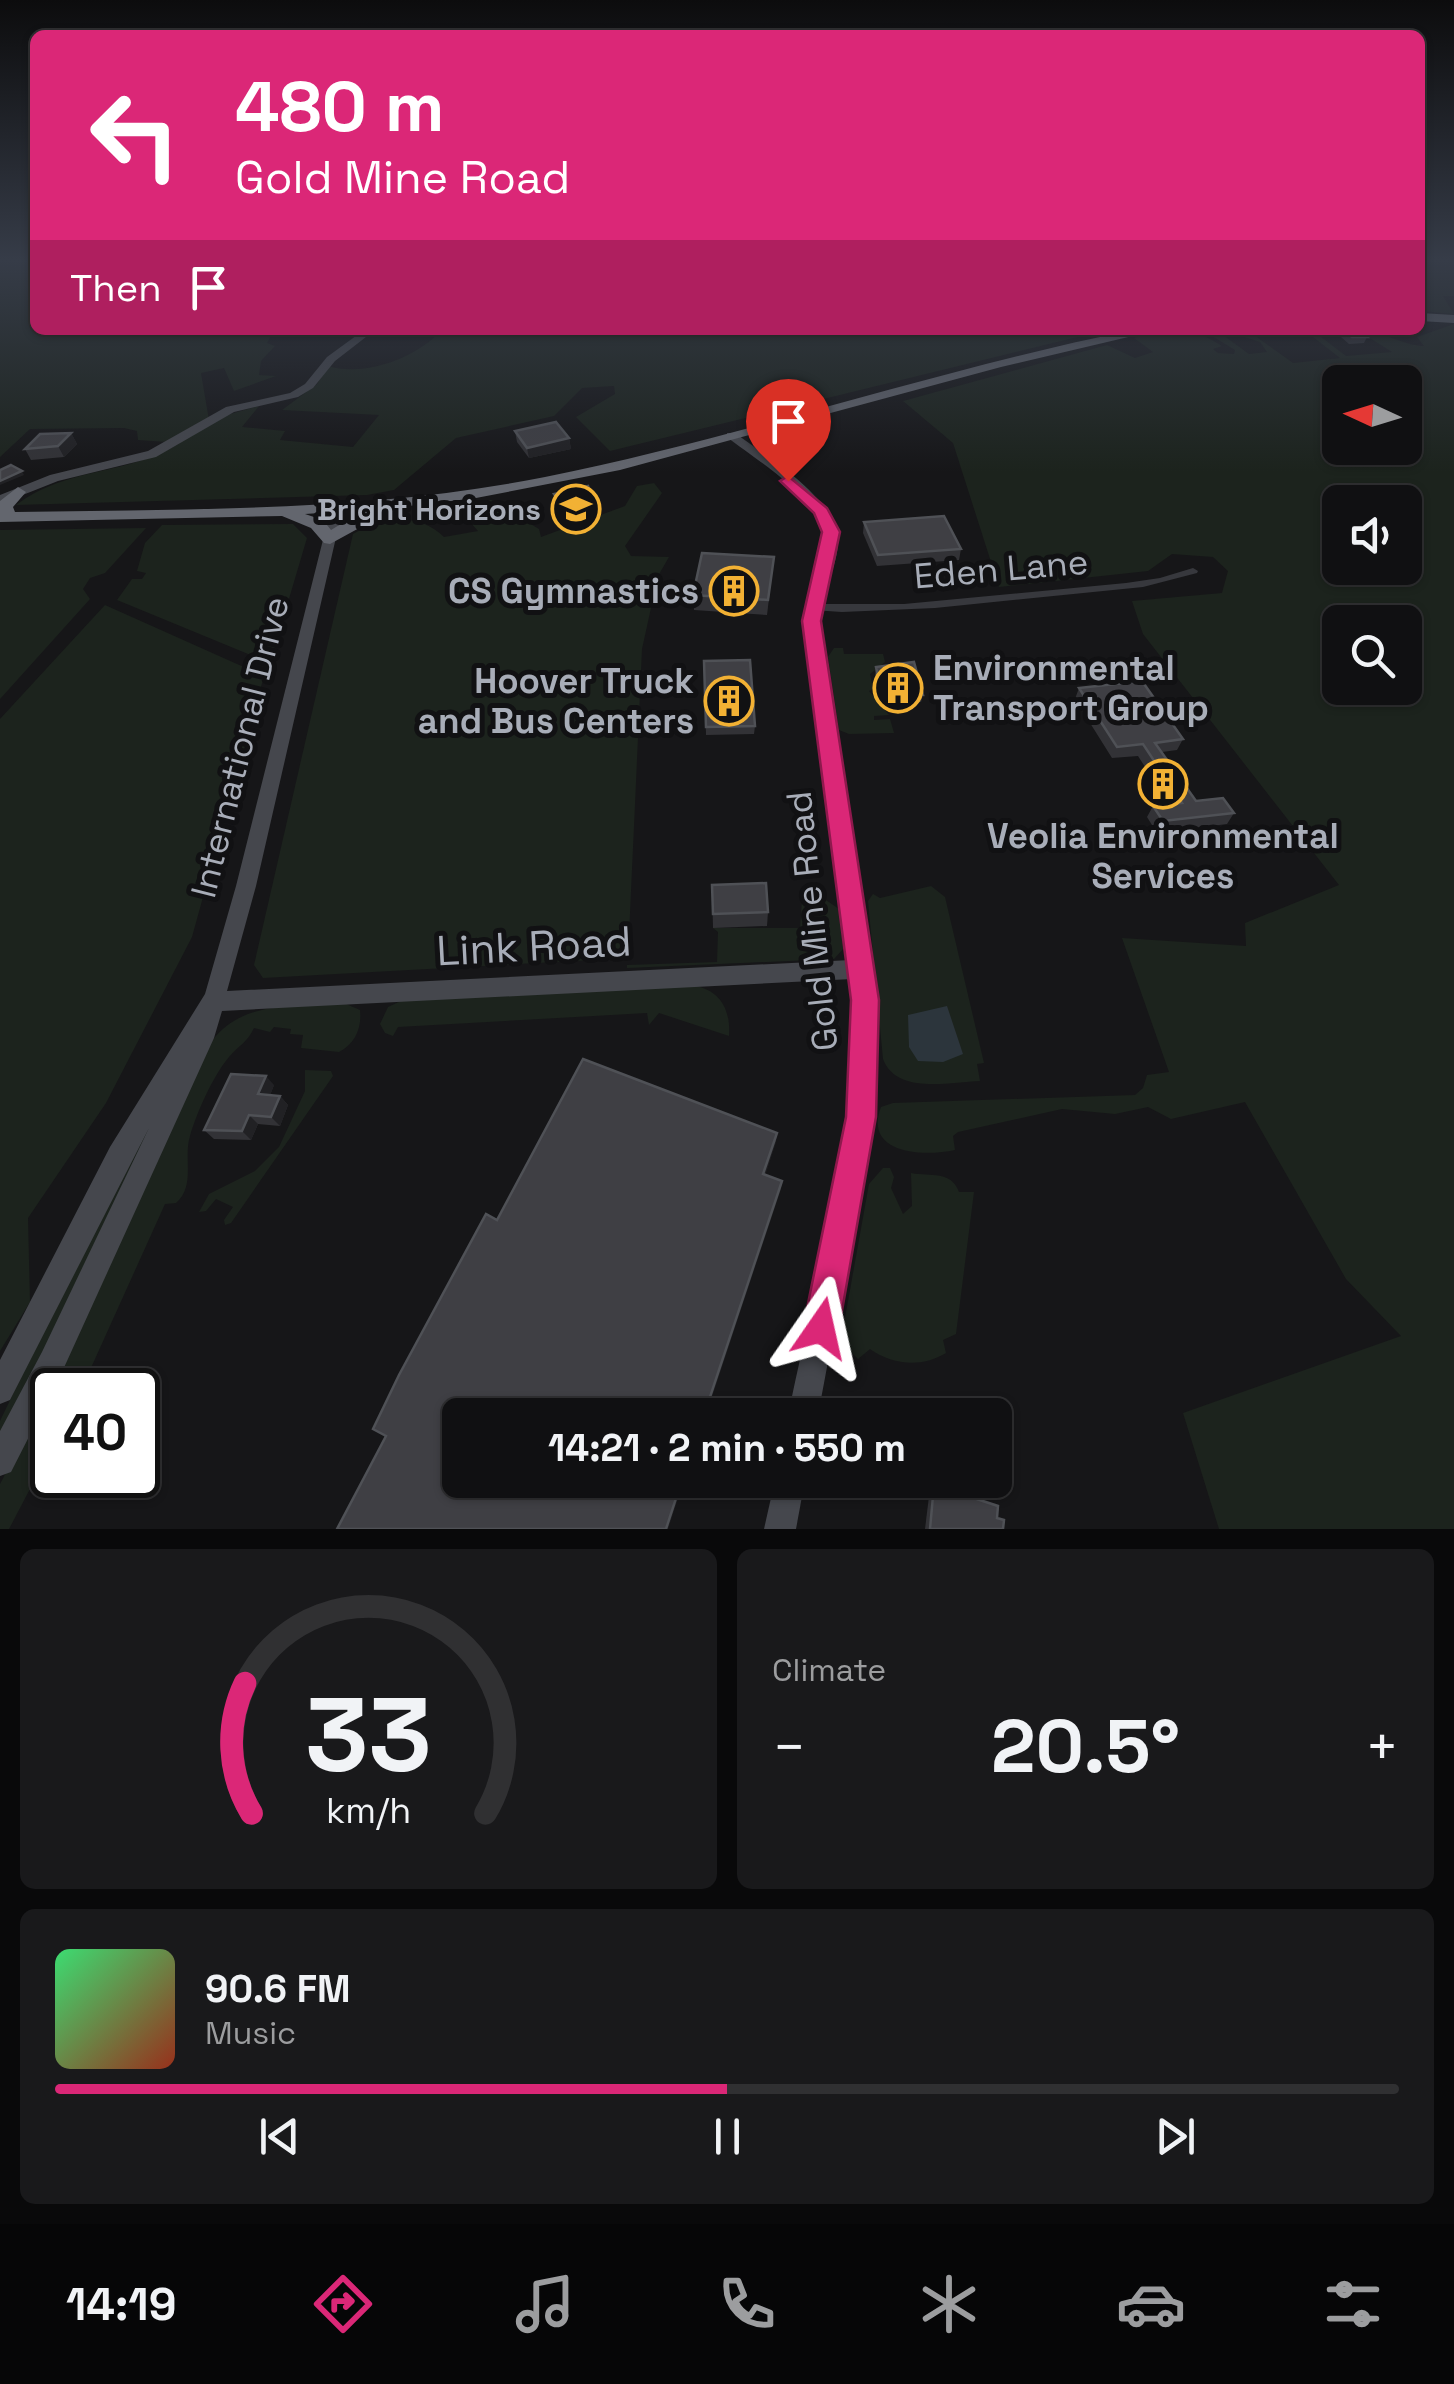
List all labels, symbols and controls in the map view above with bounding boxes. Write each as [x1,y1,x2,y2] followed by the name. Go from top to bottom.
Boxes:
[235,62,444,151] text: 480 m
[70,70,200,200] icon: left
[235,149,570,206] text: Gold Mine Road
[181,260,236,315] icon: arrive
[70,264,161,312] text: Then
[1322,365,1422,465] north arrow
[1322,365,1422,705] map controls
[746,379,831,482] pin
[761,394,816,449] icon: arrive
[550,483,602,535] school or university icon: Bright Horizons
[1322,485,1422,585] button: sound
[317,490,541,529] place label: Bright Horizons
[912,539,1090,599] street label: Eden Lane
[708,565,760,617] building icon: CS Gymnastics
[448,569,699,613] place label: CS Gymnastics
[181,592,299,902] street label: International Drive
[1322,605,1422,705] button: search
[933,646,1209,730] place label: Environmental Transport Group
[418,659,694,743] place label: Hoover Truck and Bus Centers
[872,662,924,714] building icon: Environmental Transport Group
[703,675,755,727] building icon: Hoover Truck and Bus Centers
[1137,758,1189,810] building icon: Veolia Environmental Services
[776,789,848,1053] street label: Gold Mine Road
[987,814,1339,898] place label: Veolia Environmental Services
[435,914,633,978] street label: Link Road
[769,1276,873,1380] position arrow
[30,1368,160,1498] speed limit sign: 40
[548,1424,906,1472] text: 14:21 · 2 min · 550 m
[772,1650,886,1690] text: Climate
[305,1669,432,1801] text: 33
[991,1698,1180,1794] text: 20.5°
[772,1712,806,1782] text: −
[1365,1712,1399,1782] text: +
[326,1788,411,1833] text: km/h
[205,1965,351,2013] text: 90.6 FM
[205,2013,296,2053] text: Music
[252,2109,307,2164] icon: previous
[700,2109,755,2164] icon: pause
[1148,2109,1203,2164] icon: next
[308,2269,378,2339] icon: directions
[510,2269,580,2339] icon: music
[712,2269,782,2339] icon: phone
[914,2269,984,2339] icon: climate
[1116,2269,1186,2339] icon: car
[1318,2269,1388,2339] icon: filters
[66,2276,176,2333] text: 14:19

